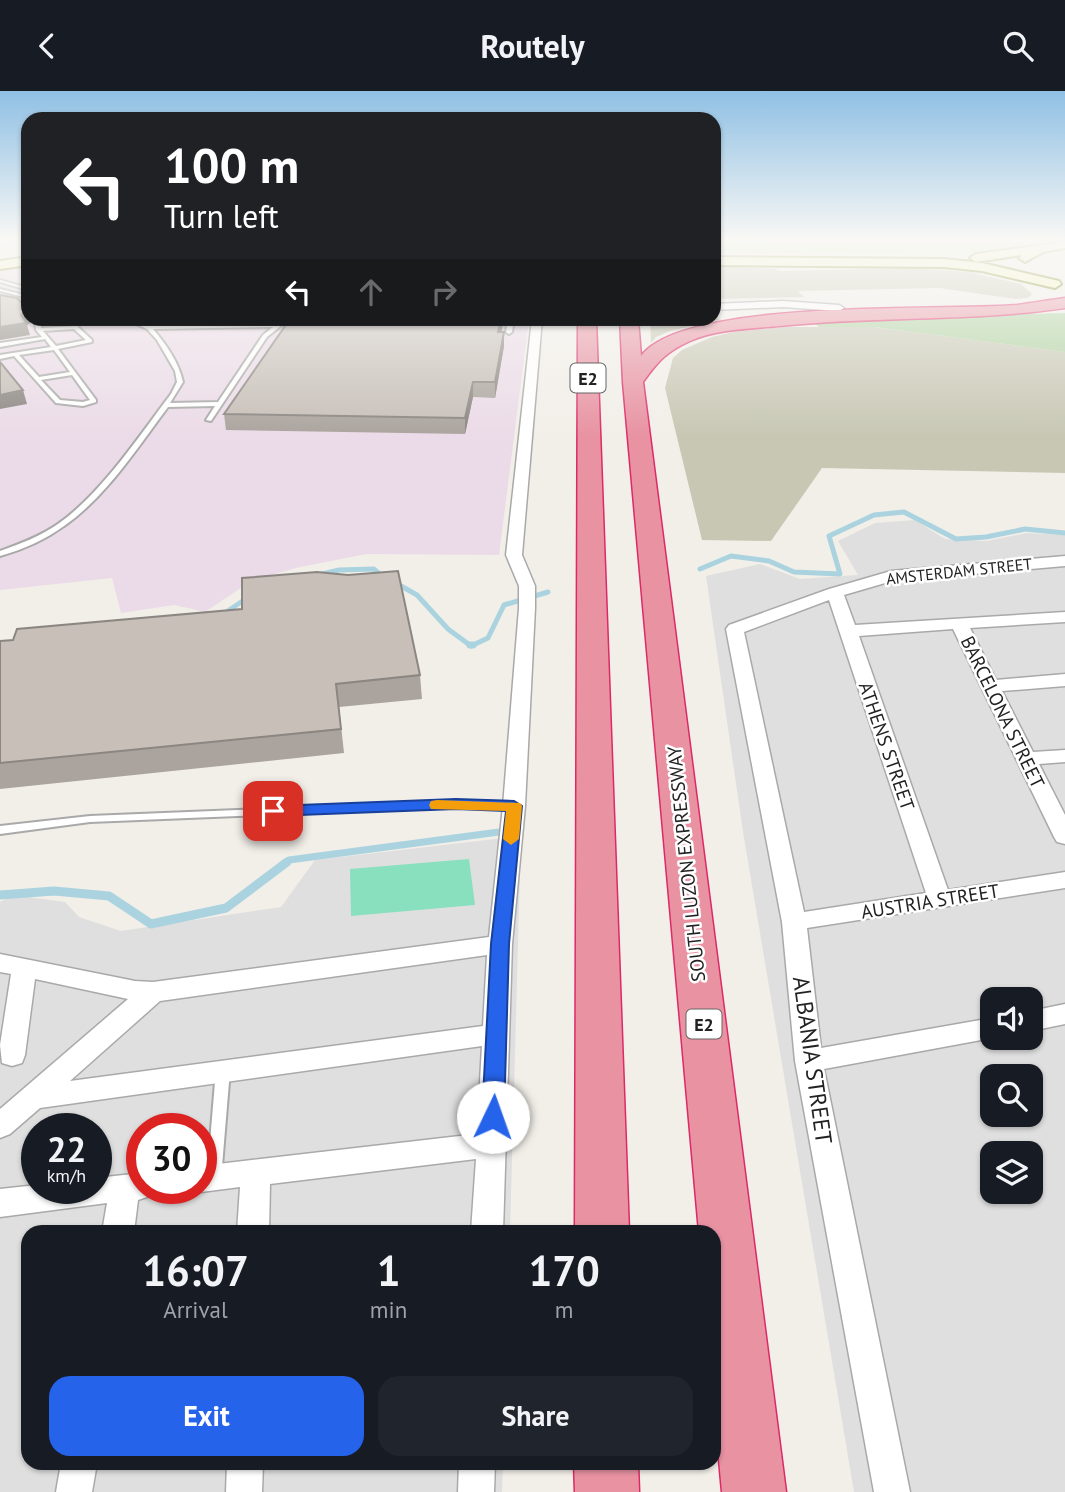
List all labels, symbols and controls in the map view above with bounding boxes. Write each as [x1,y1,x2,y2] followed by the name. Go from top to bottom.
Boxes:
[480,25,585,67] text: Routely
[28,27,66,65] icon: back
[999,27,1037,65] icon: search
[164,133,299,197] text: 100 m
[49,140,140,231] icon: left
[164,195,279,237] text: Turn left
[279,273,317,311] icon: left
[352,273,390,311] icon: ahead
[425,273,463,311] icon: right
[570,363,606,393] road number: E2
[885,553,1033,589] street label: AMSTERDAM STREET
[956,632,1050,792] street label: BARCELONA STREET
[854,679,920,814] street label: ATHENS STREET
[662,745,710,983] street label: SOUTH LUZON EXPRESSWAY
[243,781,303,841] pin
[254,792,292,830] icon: arrive
[859,878,1001,924] street label: AUSTRIA STREET
[787,974,839,1146] street label: ALBANIA STREET
[980,987,1043,1204] map controls
[980,987,1043,1050] button: sound
[686,1009,722,1039] road number: E2
[980,1064,1043,1127] button: search
[456,1080,530,1154] position arrow
[126,1113,217,1204] speed limit sign: 30
[47,1126,86,1172] text: 22
[980,1141,1043,1204] button: layers
[47,1164,86,1187] text: km/h
[142,1243,249,1298] text: 16:07
[377,1243,400,1298] text: 1
[528,1243,600,1298] text: 170
[163,1295,228,1324] text: Arrival
[370,1295,407,1324] text: min
[555,1295,573,1324] text: m
[49,1376,364,1456] button: Exit
[378,1376,693,1456] button: Share

